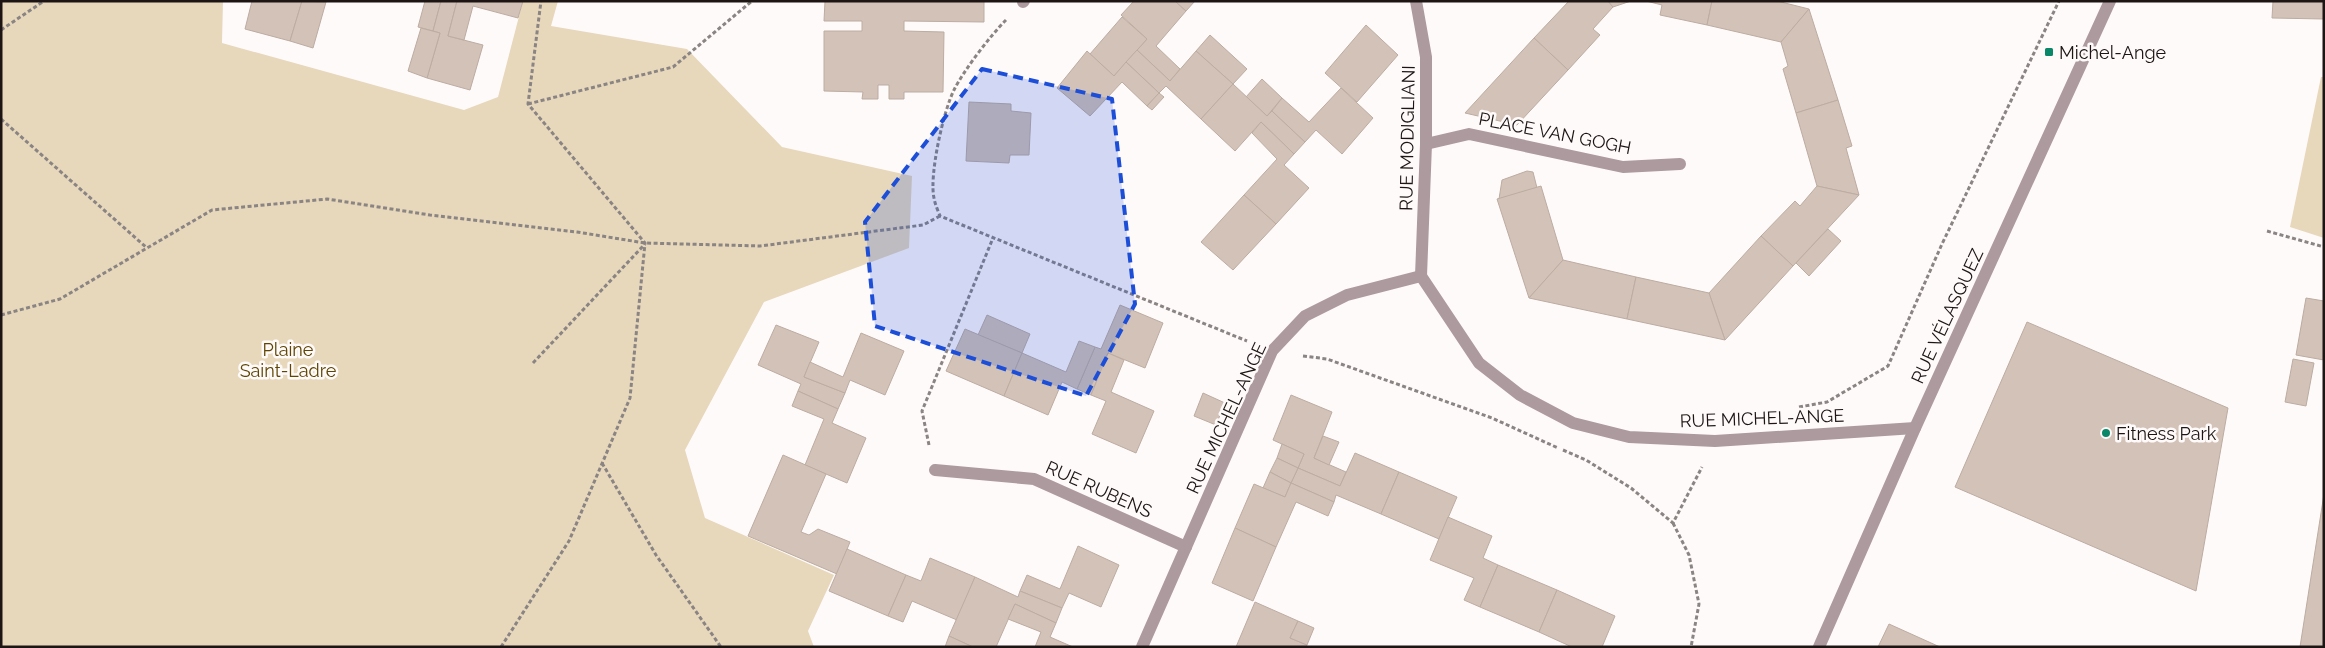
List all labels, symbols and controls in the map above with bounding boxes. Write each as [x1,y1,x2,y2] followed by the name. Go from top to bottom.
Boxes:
[2059,42,2167,63] place label: Michel-Ange
[2043,46,2055,58] marker: Michel-Ange
[1395,65,1419,211] street label: RUE MODIGLIANI
[1477,108,1633,158] street label: PLACE VAN GOGH
[1906,245,1987,387] street label: RUE VÉLASQUEZ
[240,339,337,381] park label: Plaine Saint-Ladre
[1182,339,1270,497] street label: RUE MICHEL-ANGE
[1679,405,1845,431] street label: RUE MICHEL-ANGE
[2116,423,2217,444] place label: Fitness Park
[2100,427,2112,439] marker: Fitness Park
[1043,456,1155,522] street label: RUE RUBENS

